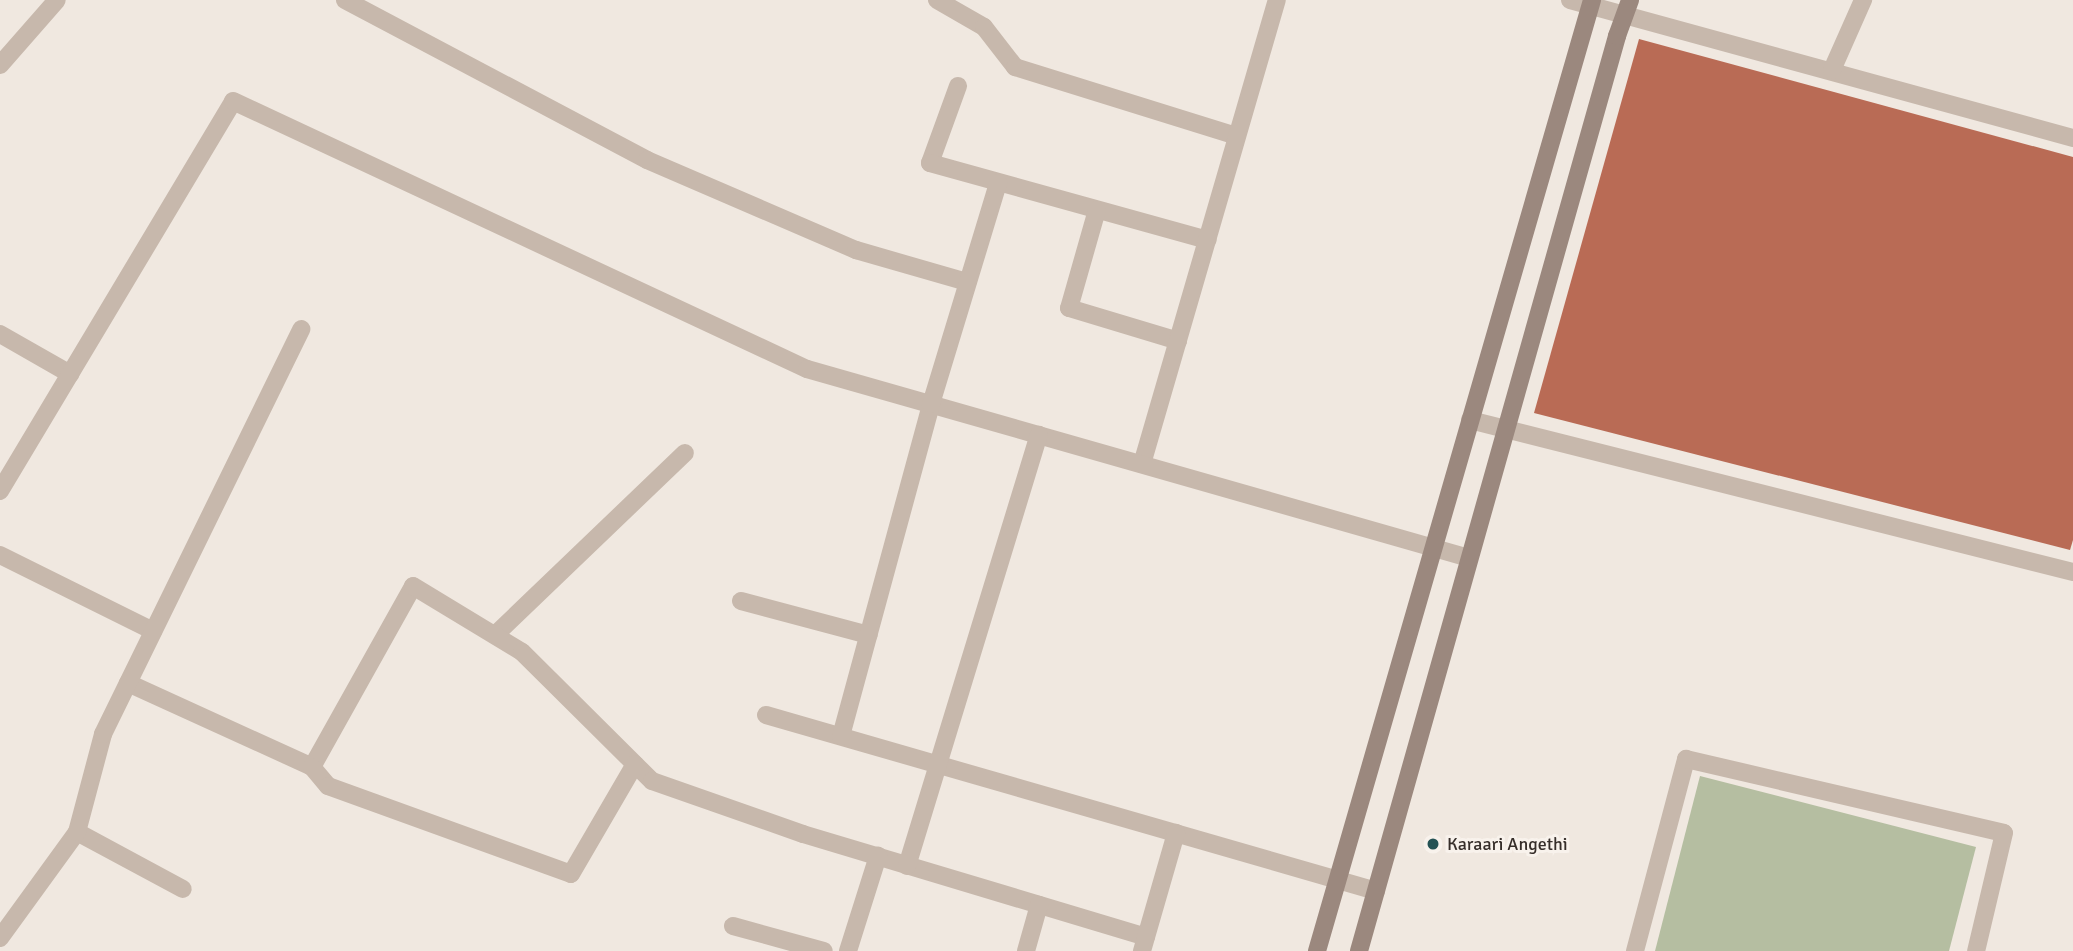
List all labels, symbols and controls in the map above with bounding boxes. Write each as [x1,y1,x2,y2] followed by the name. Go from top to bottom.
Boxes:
[1447,833,1568,855] place label: Karaari Angethi
[1425,836,1441,852] marker: Karaari Angethi

